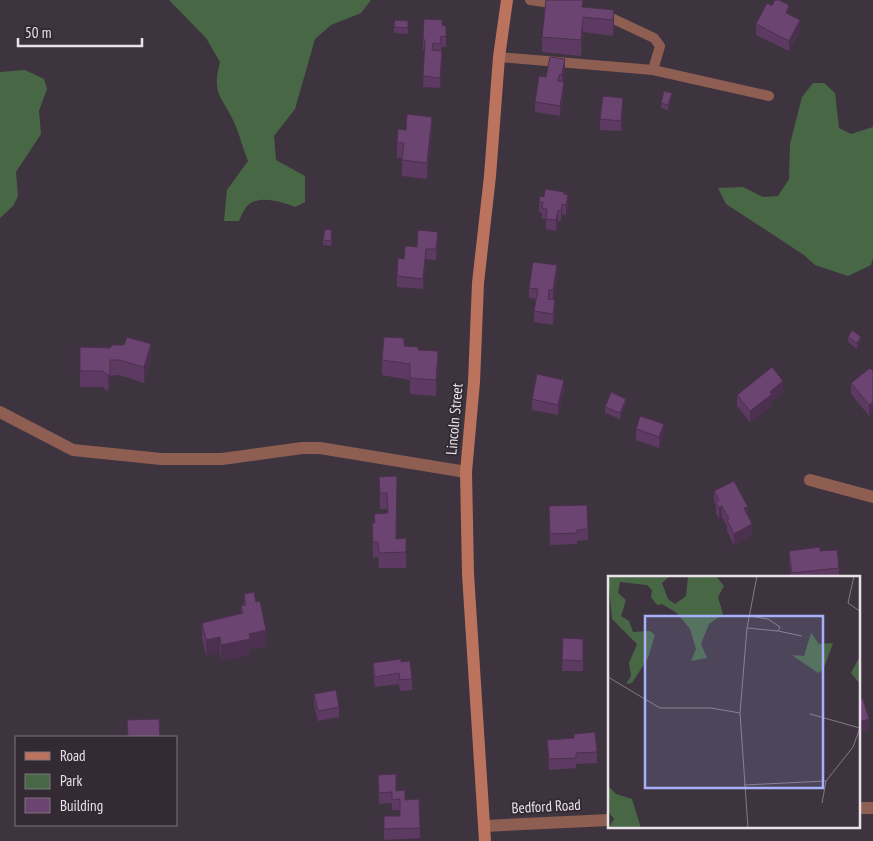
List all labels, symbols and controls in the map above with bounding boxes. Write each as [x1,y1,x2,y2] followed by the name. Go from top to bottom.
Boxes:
[18,15,141,47] scale bar
[25,23,51,42] text: 50 m
[441,382,467,456] street label: Lincoln Street
[608,576,860,828] inset map
[15,736,178,826] legend
[60,746,86,765] text: Road
[60,771,82,790] text: Park
[511,795,581,817] street label: Bedford Road
[60,796,103,815] text: Building

